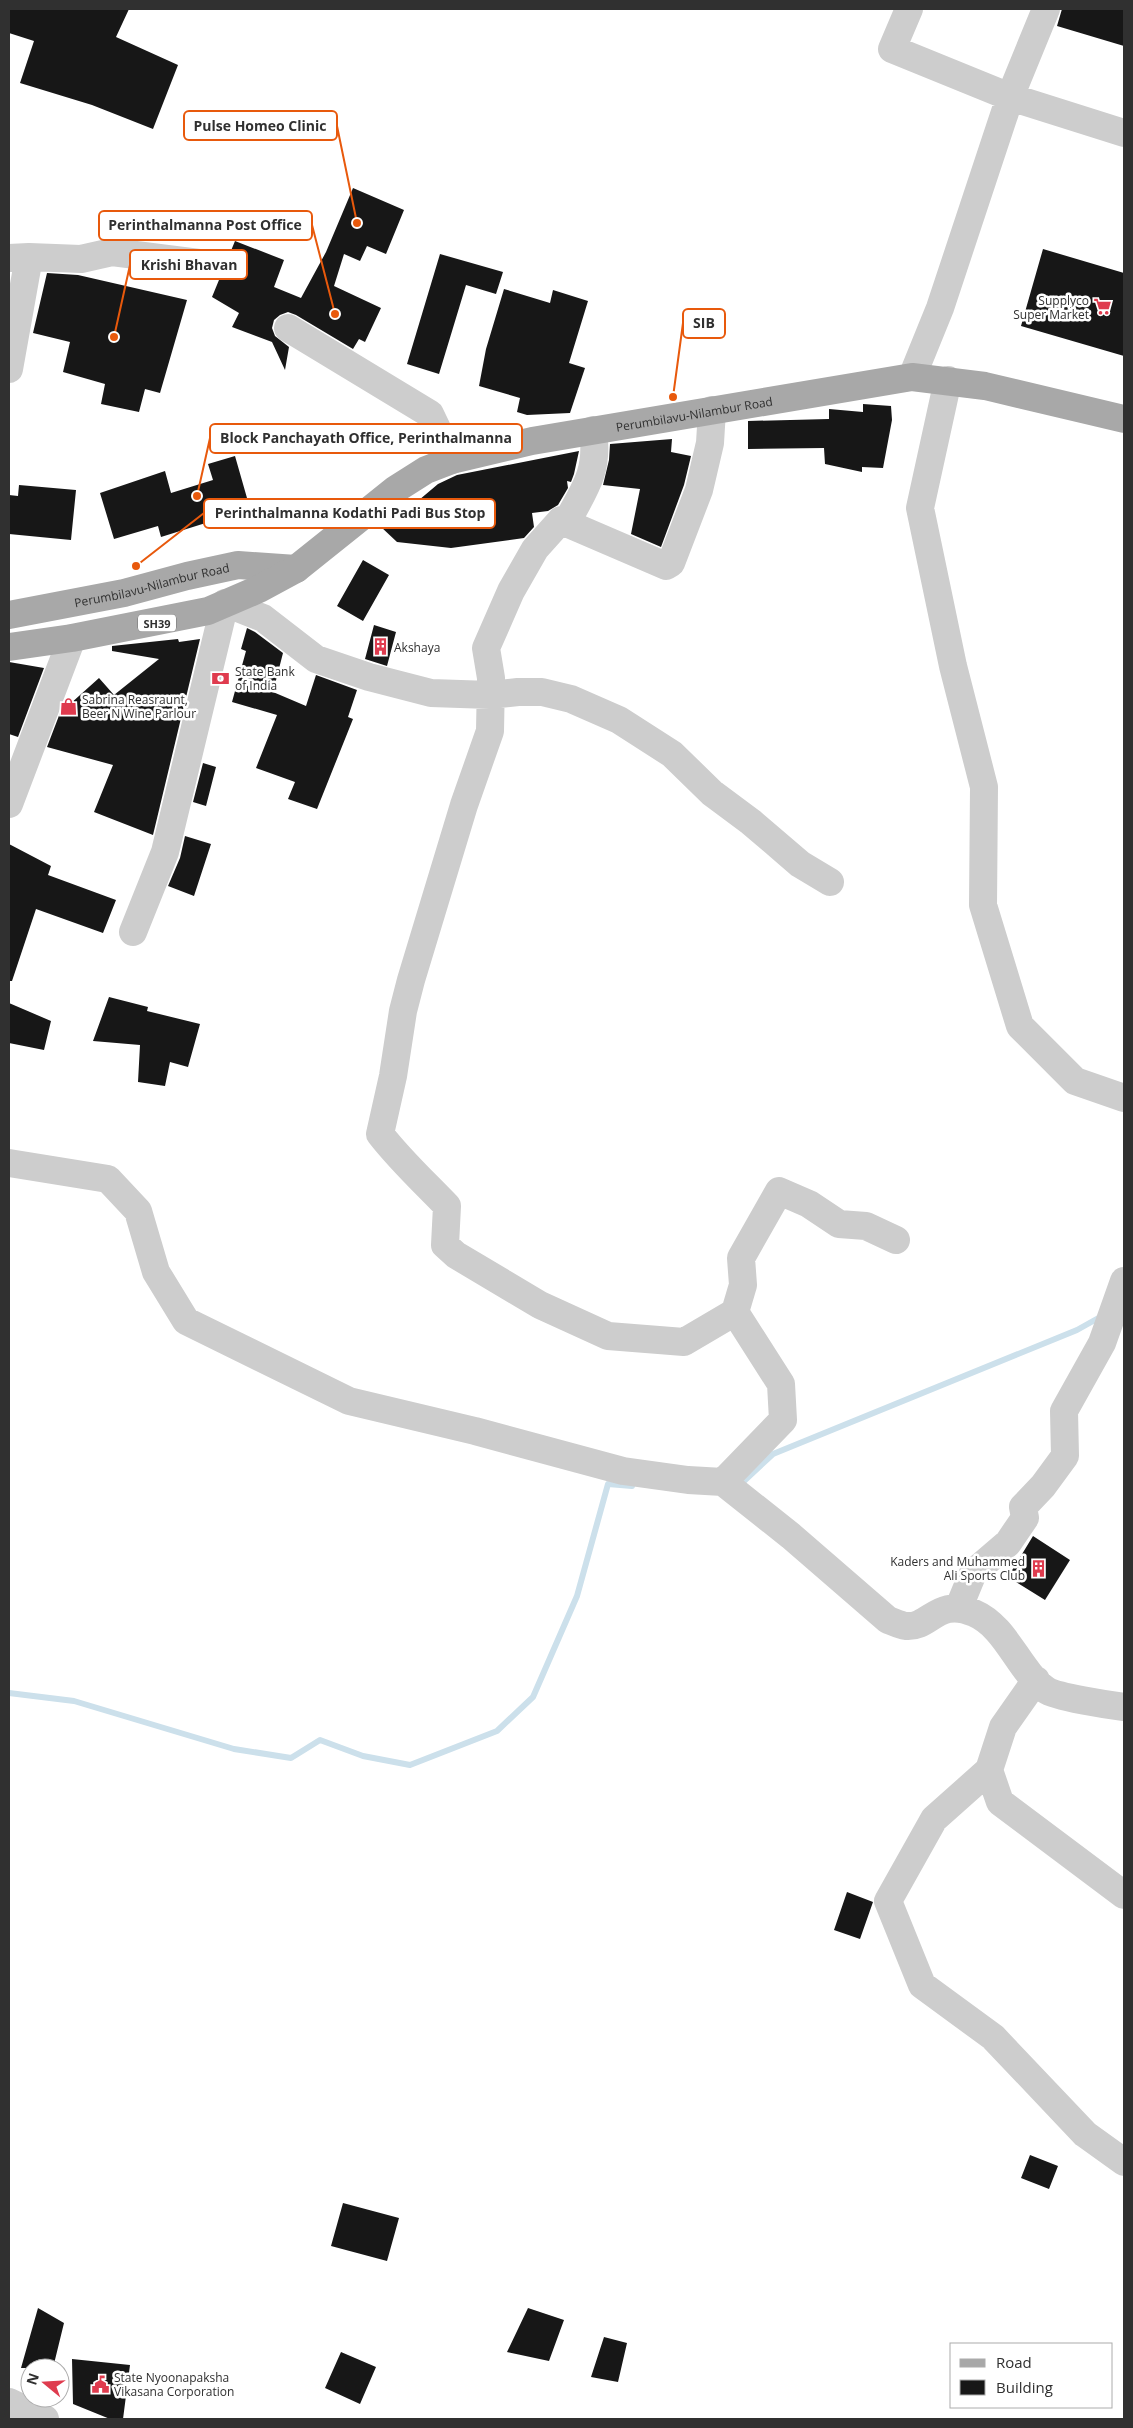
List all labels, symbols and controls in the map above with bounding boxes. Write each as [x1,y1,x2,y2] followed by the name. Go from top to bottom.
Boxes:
[184,111,337,140] callout: Pulse Homeo Clinic
[194,116,326,135] text: Pulse Homeo Clinic
[99,211,312,240] callout: Perinthalmanna Post Office
[108,215,302,234] text: Perinthalmanna Post Office
[130,250,247,279] callout: Krishi Bhavan
[141,255,237,274] text: Krishi Bhavan
[1013,292,1089,323] place label: Supplyco Super Market
[1093,297,1113,317] supermarket icon: Supplyco Super Market
[683,309,725,338] callout: SIB
[693,313,715,332] text: SIB
[614,392,774,435] street label: Perumbilavu-Nilambur Road
[210,424,522,453] callout: Block Panchayath Office, Perinthalmanna
[220,428,512,447] text: Block Panchayath Office, Perinthalmanna
[204,499,495,528] callout: Perinthalmanna Kodathi Padi Bus Stop
[215,503,485,522] text: Perinthalmanna Kodathi Padi Bus Stop
[73,559,231,611] street label: Perumbilavu-Nilambur Road
[138,614,176,632] road number: SH39
[370,637,390,657] building icon: Akshaya
[394,639,440,656] place label: Akshaya
[235,663,295,694] place label: State Bank of India
[211,668,231,688] bank icon: State Bank of India
[82,691,196,722] place label: Sabrina Reasraunt, Beer N Wine Parlour
[58,696,78,716] shop icon: Sabrina Reasraunt, Beer N Wine Parlour
[890,1553,1025,1584] place label: Kaders and Muhammed Ali Sports Club
[1029,1558,1049,1578] building icon: Kaders and Muhammed Ali Sports Club
[950,2343,1113,2408] legend
[996,2352,1032,2372] text: Road
[20,2358,70,2408] north arrow
[114,2369,234,2400] place label: State Nyoonapaksha Vikasana Corporation
[21,2370,43,2387] text: N
[90,2374,110,2394] public building icon: State Nyoonapaksha Vikasana Corporation
[996,2377,1053,2397] text: Building

